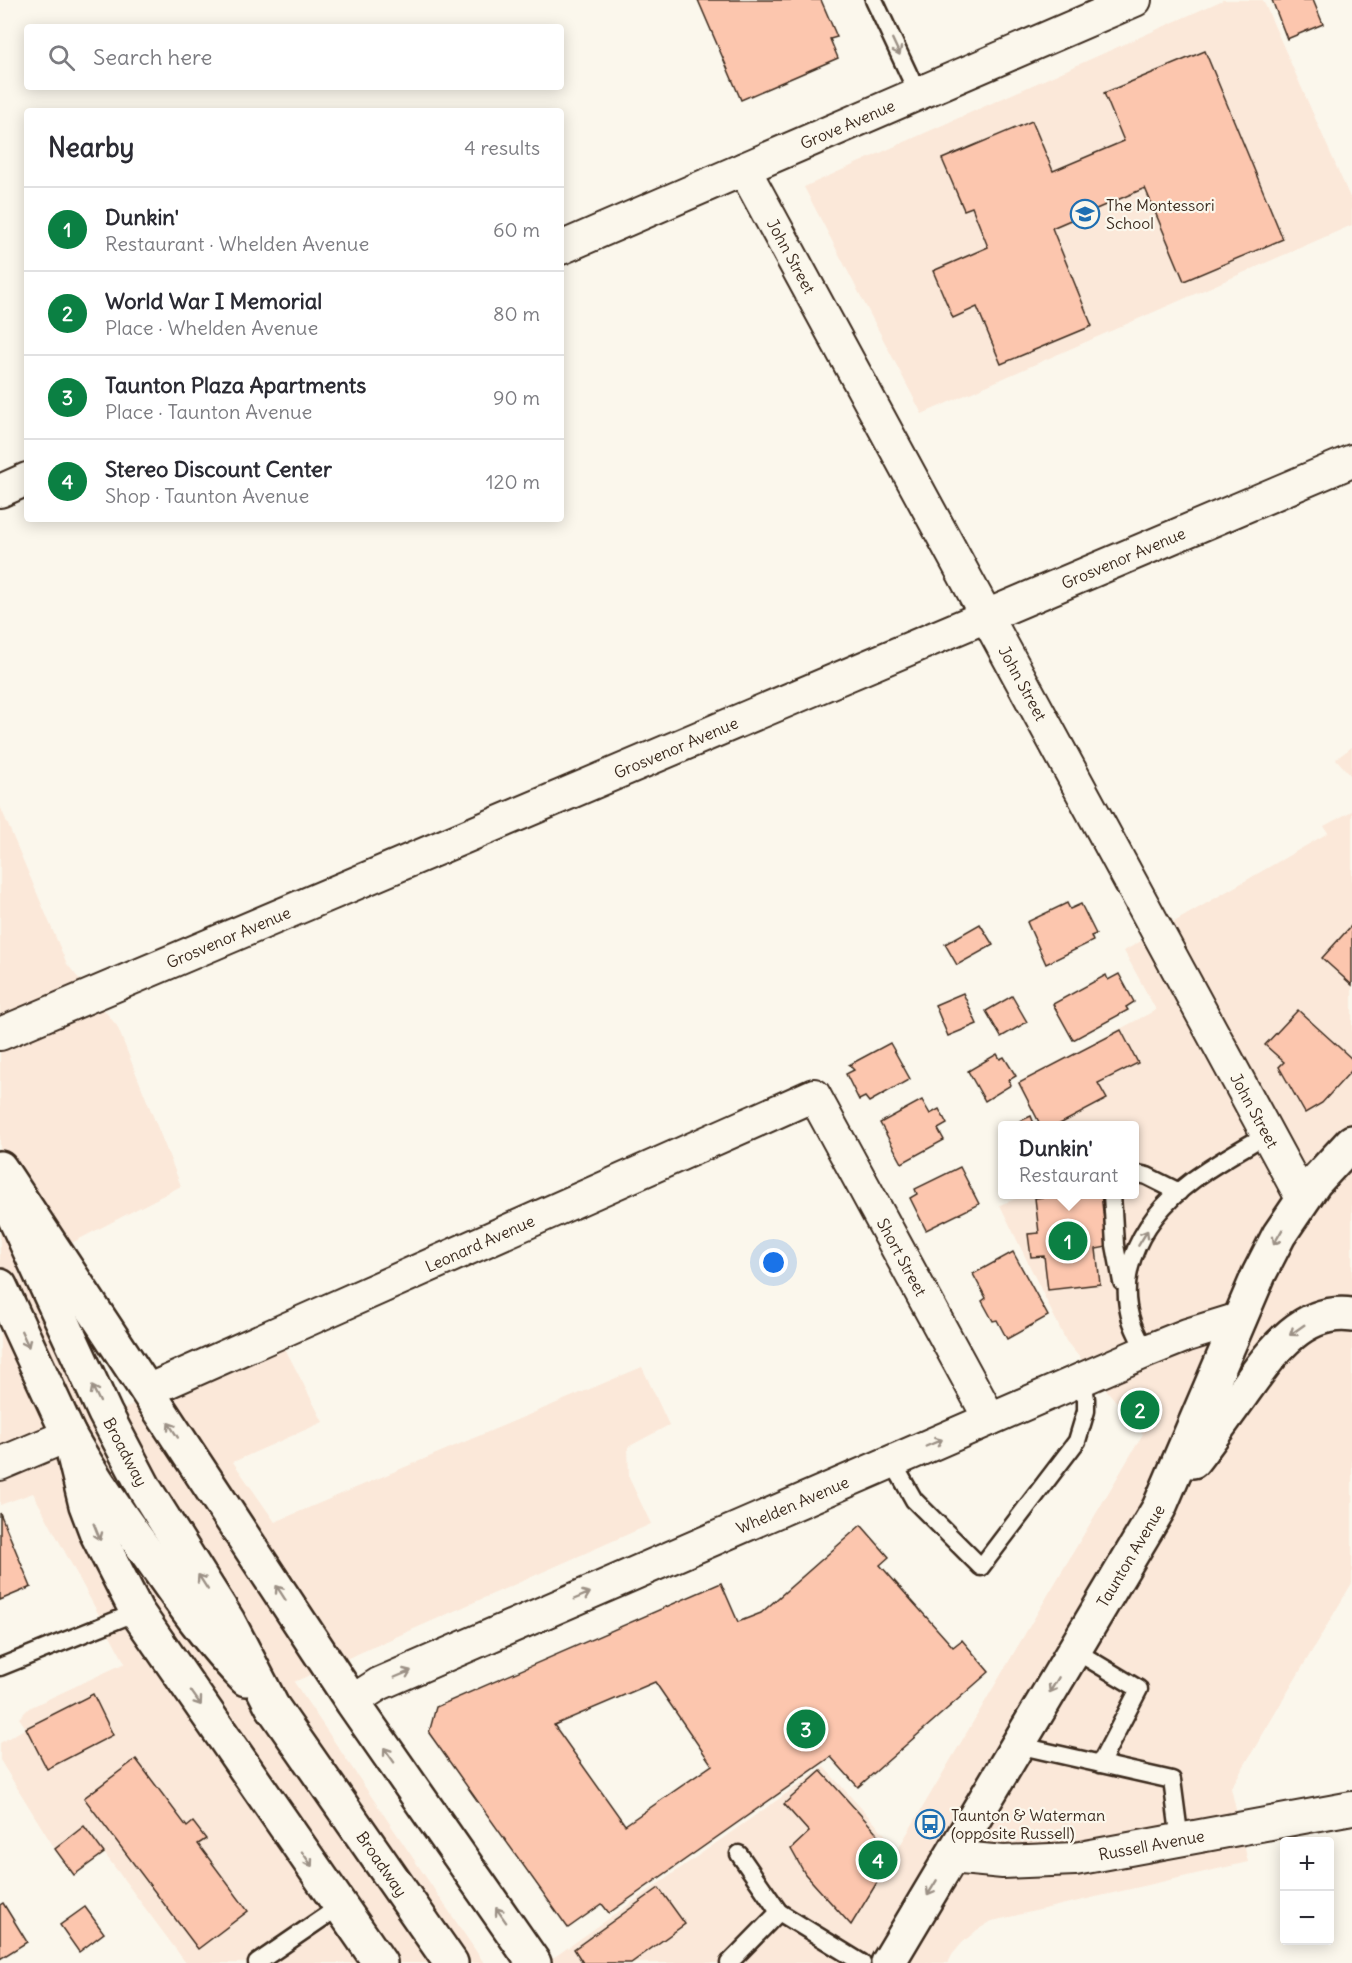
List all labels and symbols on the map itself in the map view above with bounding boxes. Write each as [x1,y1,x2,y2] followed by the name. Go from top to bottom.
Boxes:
[890,37,902,55] one-way arrow
[797,95,898,153] street label: Grove Avenue
[1106,195,1215,233] place label: The Montessori School
[1069,198,1101,230] school or university icon: The Montessori School
[763,215,820,297] street label: John Street
[1058,523,1188,593] street label: Grosvenor Avenue
[994,642,1052,725] street label: John Street
[611,712,741,783] street label: Grosvenor Avenue
[163,902,293,972] street label: Grosvenor Avenue
[1226,1070,1283,1152] street label: John Street
[422,1210,537,1276] street label: Leonard Avenue
[873,1215,931,1300] street label: Short Street
[1048,1218,1088,1264] pin: 1
[1271,1228,1283,1245] one-way arrow
[1137,1230,1149,1247] one-way arrow
[759,1248,788,1277] your location
[1290,1324,1306,1336] one-way arrow
[19,1330,31,1348] one-way arrow
[90,1386,102,1404] one-way arrow
[1120,1388,1160,1432] pin: 2
[99,1414,152,1490] street label: Broadway
[167,1423,179,1439] one-way arrow
[925,1437,943,1448] one-way arrow
[733,1472,852,1538] street label: Whelden Avenue
[1092,1501,1169,1611] street label: Taunton Avenue
[92,1522,103,1540] one-way arrow
[197,1573,210,1590] one-way arrow
[274,1585,286,1602] one-way arrow
[573,1590,591,1601] one-way arrow
[394,1668,412,1679] one-way arrow
[1047,1676,1059,1693] one-way arrow
[190,1690,202,1706] one-way arrow
[786,1706,826,1752] pin: 3
[383,1747,395,1763] one-way arrow
[951,1805,1105,1843] place label: Taunton & Waterman (opposite Russell)
[914,1808,946,1840] bus stop icon: Taunton & Waterman (opposite Russell)
[1097,1825,1206,1864] street label: Russell Avenue
[352,1827,412,1900] street label: Broadway
[858,1838,898,1882] pin: 4
[301,1850,313,1866] one-way arrow
[926,1879,938,1896] one-way arrow
[495,1907,507,1924] one-way arrow

